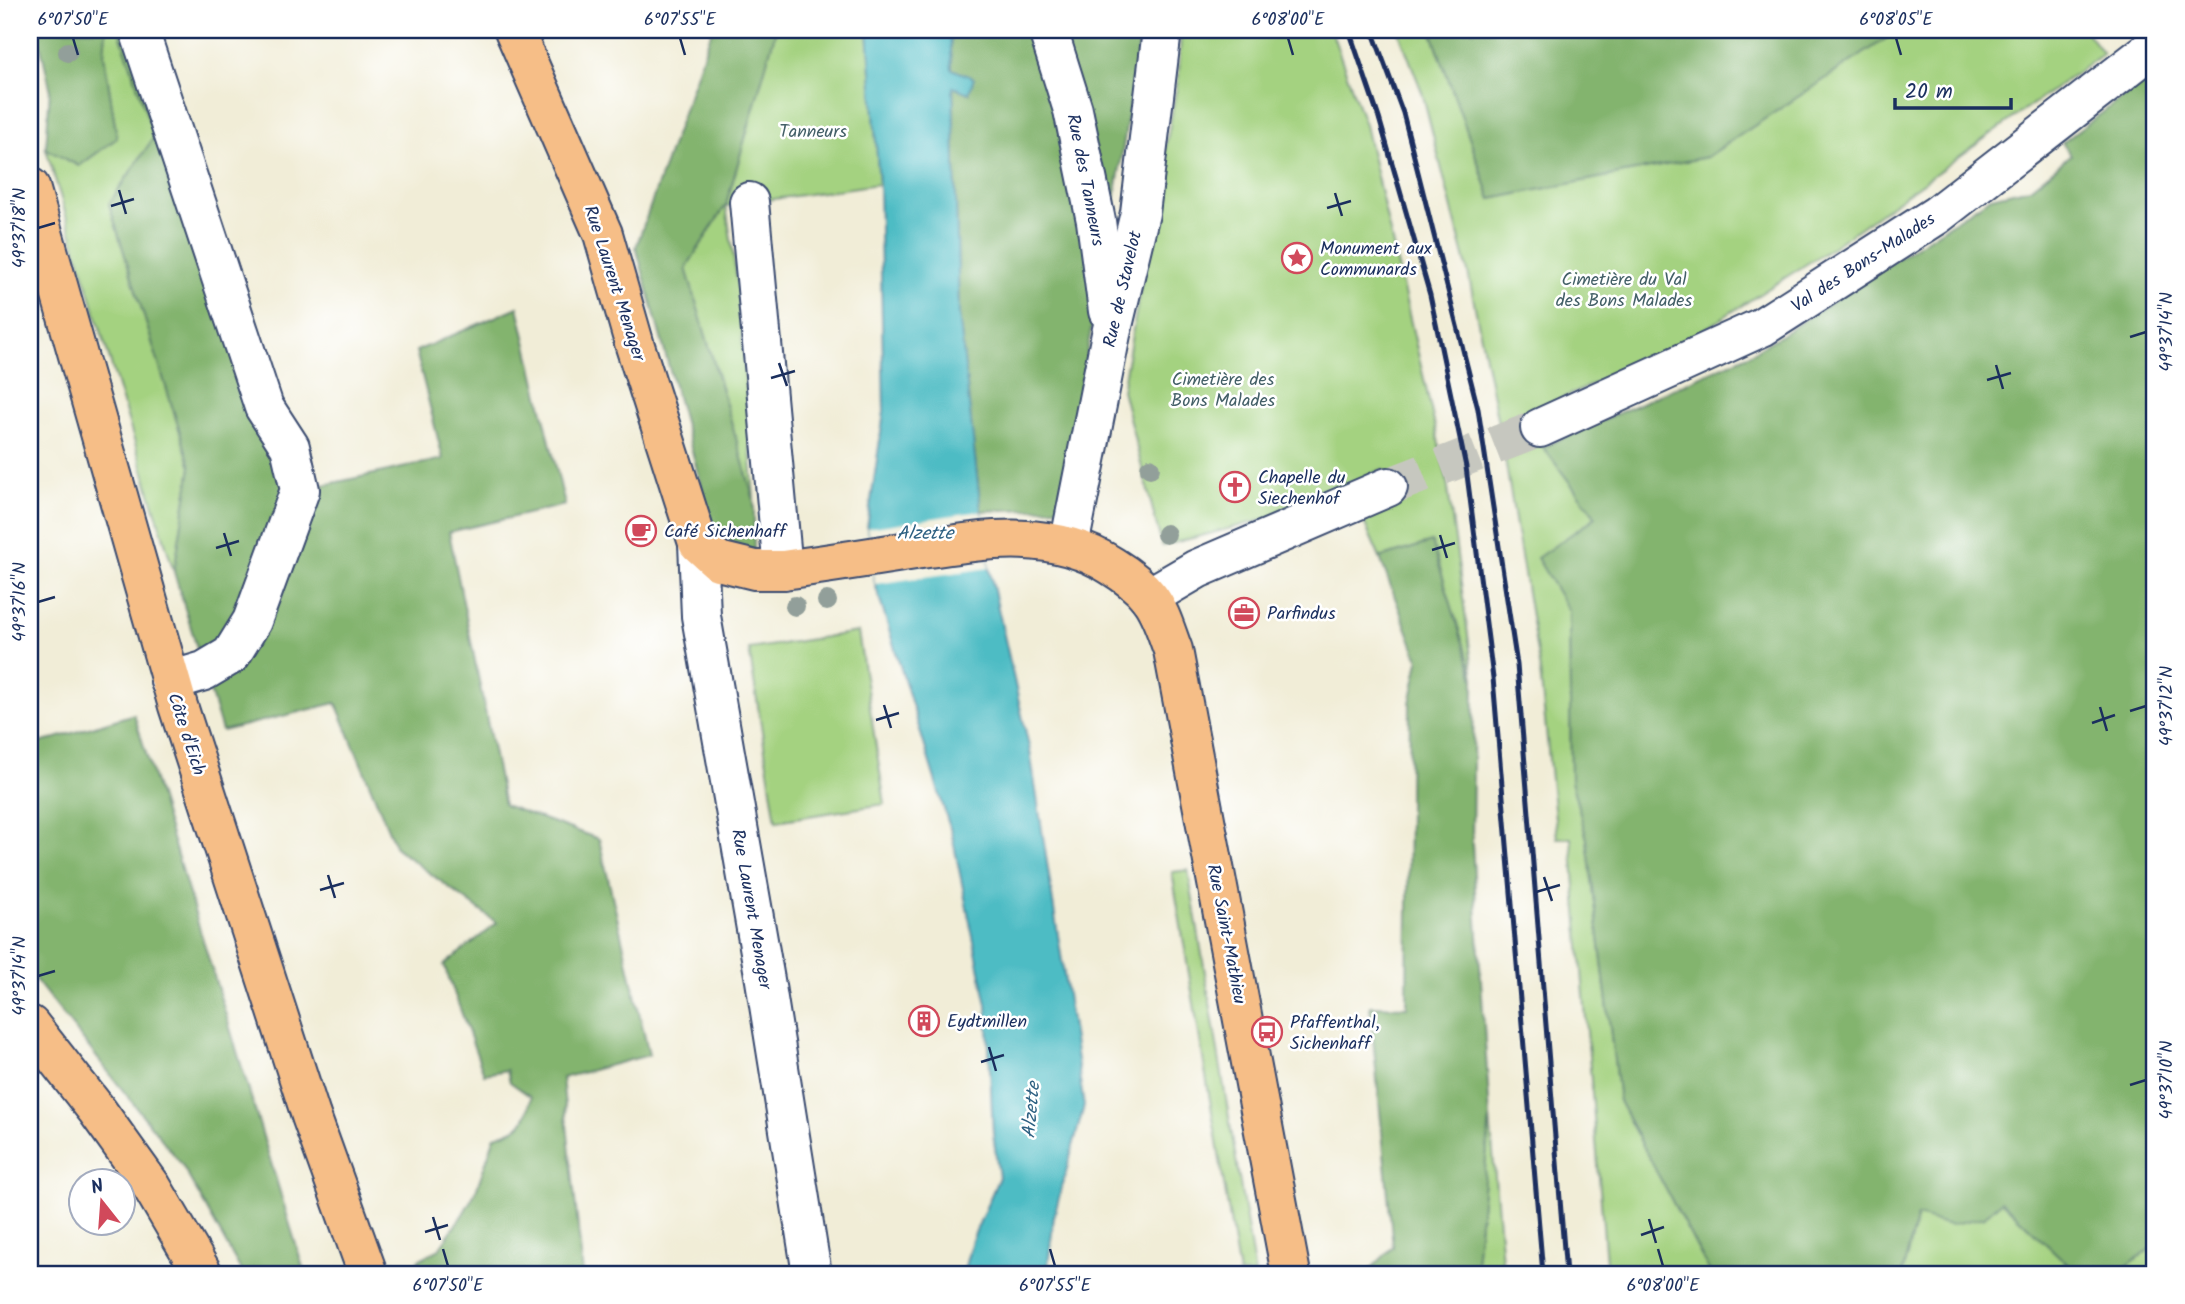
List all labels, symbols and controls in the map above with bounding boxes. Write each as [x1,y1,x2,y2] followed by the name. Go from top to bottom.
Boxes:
[37,6,109,35] text: 6°07'50"E
[644,6,716,35] text: 6°07'55"E
[1251,6,1325,35] text: 6°08'00"E
[1859,6,1933,35] text: 6°08'05"E
[1895,66,2010,110] scale bar
[1905,76,1953,109] text: 20 m
[1057,112,1112,249] street label: Rue des Tanneurs
[779,118,847,147] park label: Tanneurs
[6,188,35,268] text: 49°37'18"N
[575,202,653,366] street label: Rue Laurent Menager
[1786,205,1942,321] street label: Val des Bons-Malades
[1096,227,1151,351] street label: Rue de Stavelot
[1320,235,1432,285] place label: Monument aux Communards
[1280,241,1314,275] place icon: Monument aux Communards
[1556,266,1692,316] park label: Cimetière du Val des Bons Malades
[2153,292,2182,372] text: 49°37'14"N
[1171,366,1275,416] park label: Cimetière des Bons Malades
[1258,464,1346,514] place label: Chapelle du Siechenhof
[1218,470,1252,504] church icon: Chapelle du Siechenhof
[624,514,658,548] cafe icon: Café Sichenhaff
[664,518,788,547] place label: Café Sichenhaff
[897,519,956,549] water label: Alzette
[6,562,35,642] text: 49°37'16"N
[1227,596,1261,630] office icon: Parfindus
[1267,600,1336,629] place label: Parfindus
[2153,666,2182,746] text: 49°37'12"N
[159,689,213,779] street label: Côte d'Eich
[722,827,779,993] street label: Rue Laurent Menager
[1198,862,1253,1007] street label: Rue Saint-Mathieu
[6,936,35,1016] text: 49°37'14"N
[907,1004,941,1038] building icon: Eydtmillen
[947,1008,1027,1037] place label: Eydtmillen
[1290,1009,1380,1059] place label: Pfaffenthal, Sichenhaff
[1250,1015,1284,1049] bus stop icon: Pfaffenthal, Sichenhaff
[2153,1041,2182,1119] text: 49°37'10"N
[1015,1078,1050,1140] water label: Alzette
[66,1168,136,1238] north arrow
[87,1172,108,1204] text: N
[412,1272,484,1301] text: 6°07'50"E
[1019,1272,1091,1301] text: 6°07'55"E
[1626,1272,1700,1301] text: 6°08'00"E

